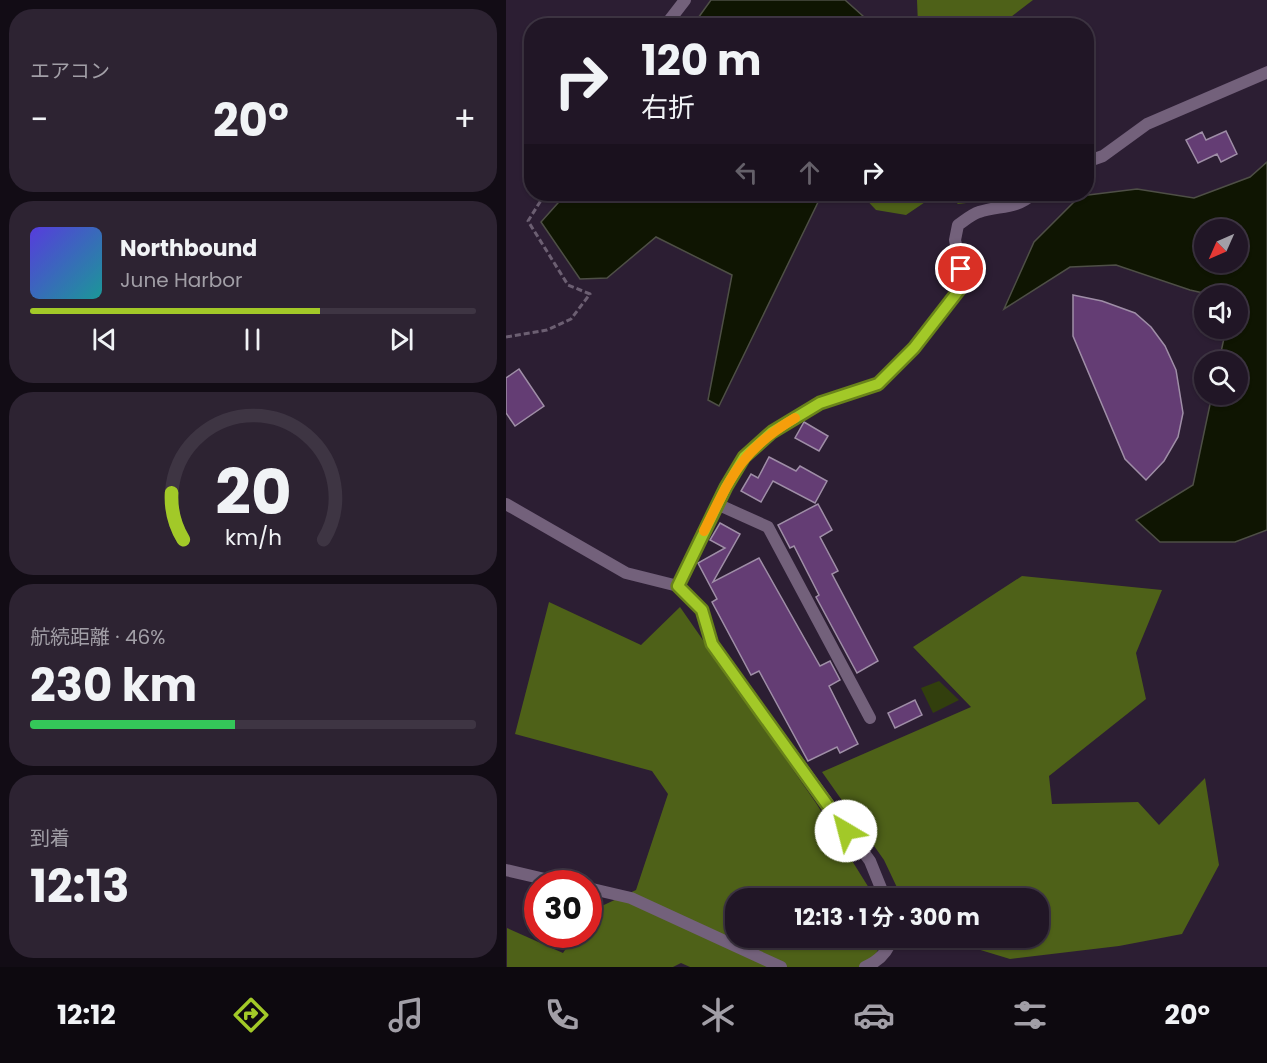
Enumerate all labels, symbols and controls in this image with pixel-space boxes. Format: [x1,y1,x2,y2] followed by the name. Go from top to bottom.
[641,31,762,90] text: 120 m
[542,42,620,120] icon: right
[30,57,110,85] text: エアコン
[213,89,289,152] text: 20°
[641,89,695,126] text: 右折
[30,96,48,143] text: −
[453,96,476,143] text: +
[730,156,763,189] icon: left
[793,156,826,189] icon: ahead
[856,156,889,189] icon: right
[1194,219,1248,273] north arrow
[1194,219,1248,405] map controls
[120,233,257,264] text: Northbound
[935,243,986,294] pin
[944,252,977,285] icon: arrive
[120,266,243,294] text: June Harbor
[1194,285,1248,339] button: sound
[88,323,121,356] icon: previous
[236,323,269,356] icon: pause
[385,323,418,356] icon: next
[1194,351,1248,405] button: search
[215,449,291,537] text: 20
[224,523,282,554] text: km/h
[30,623,165,651] text: 航続距離 · 46%
[30,654,197,717] text: 230 km
[814,799,878,863] position arrow
[30,824,70,852] text: 到着
[30,855,130,918] text: 12:13
[524,870,602,948] speed limit sign: 30
[794,902,980,933] text: 12:13 · 1 分 · 300 m
[230,994,272,1036] icon: directions
[385,994,427,1036] icon: music
[541,994,583,1036] icon: phone
[697,994,739,1036] icon: climate
[853,994,895,1036] icon: car
[1009,994,1051,1036] icon: filters
[57,996,116,1033] text: 12:12
[1165,996,1210,1033] text: 20°

